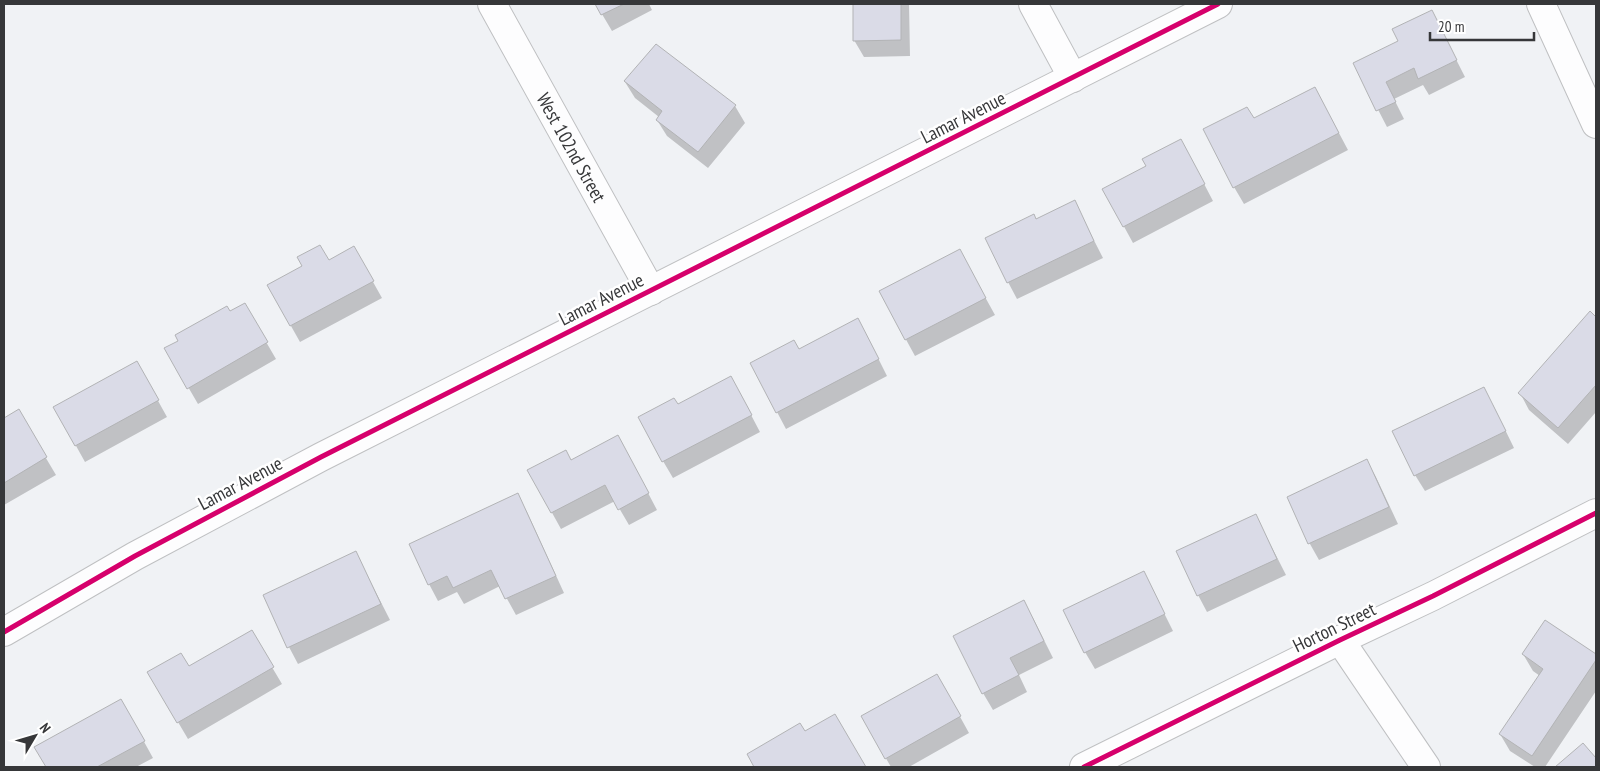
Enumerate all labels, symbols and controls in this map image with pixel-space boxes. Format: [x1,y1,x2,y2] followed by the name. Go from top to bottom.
[1430,10,1534,42] scale bar
[1438,17,1464,36] text: 20 m
[917,85,1010,149] street label: Lamar Avenue
[532,89,612,207] street label: West 102nd Street
[555,267,648,331] street label: Lamar Avenue
[194,451,286,515] street label: Lamar Avenue
[1289,596,1380,657] street label: Horton Street
[10,711,60,761] north arrow
[36,719,55,737] text: N

